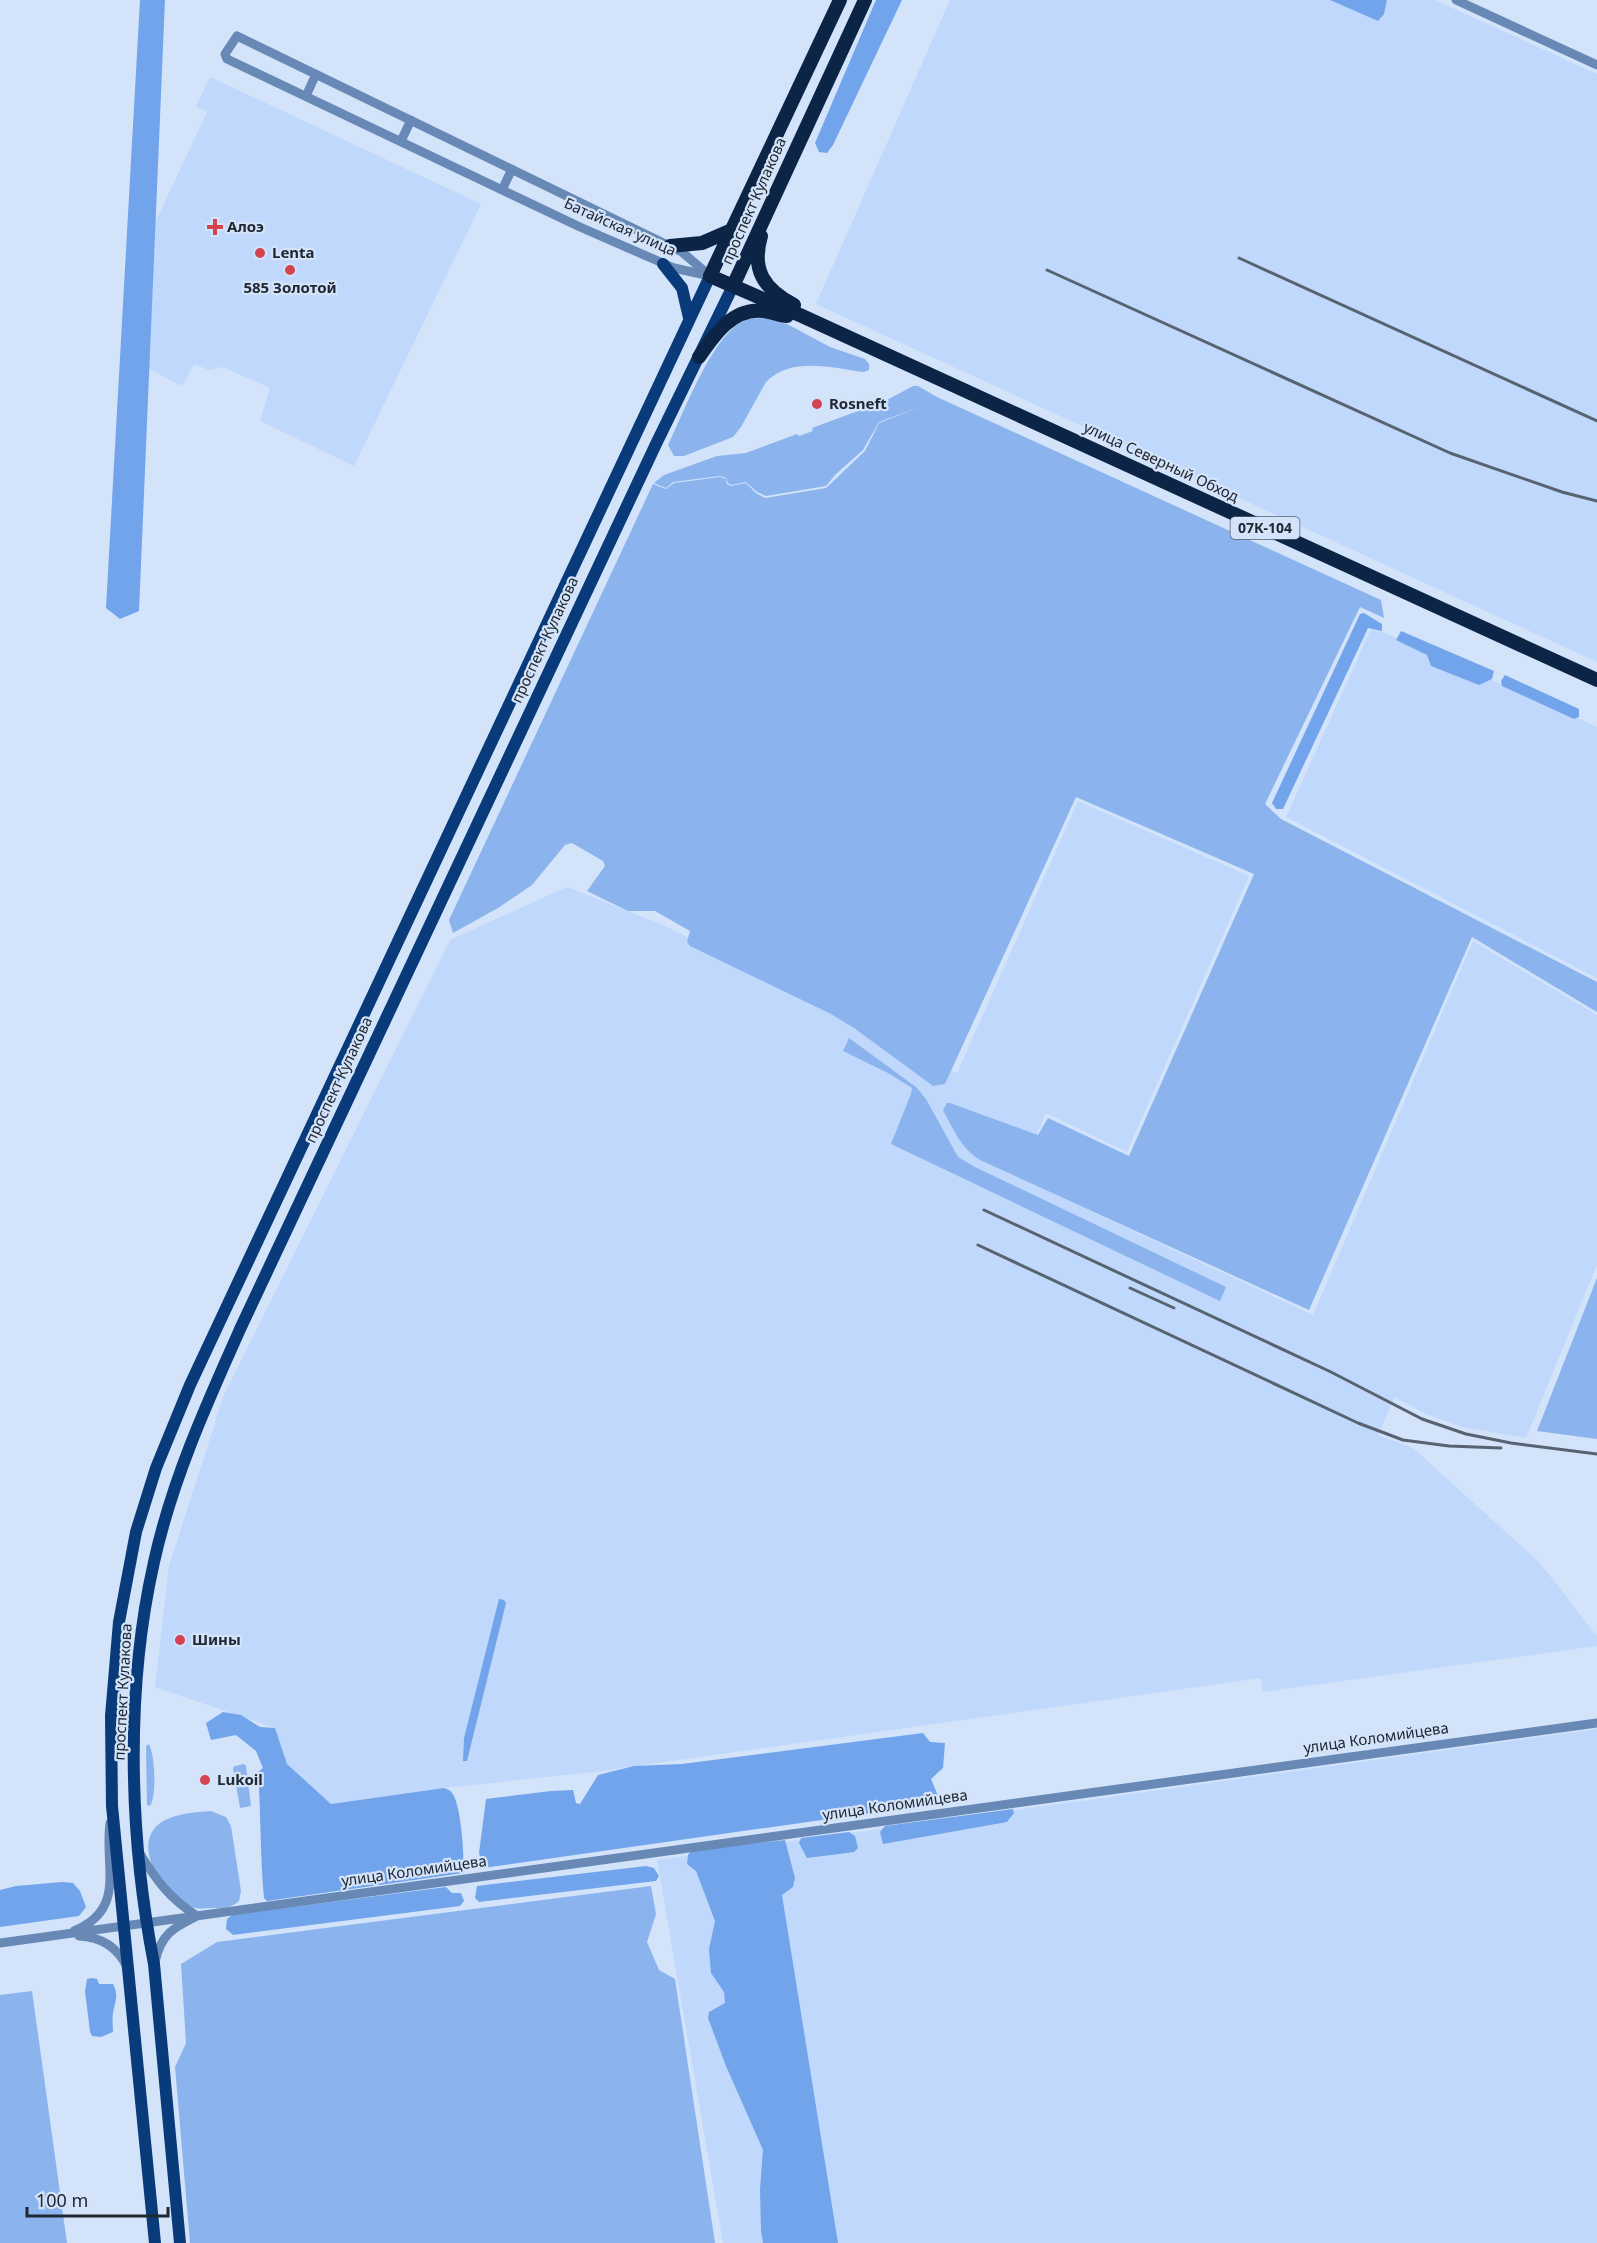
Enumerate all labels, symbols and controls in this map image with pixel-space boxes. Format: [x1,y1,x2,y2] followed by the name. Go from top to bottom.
[716,134,790,267] street label: проспект Кулакова
[561,192,680,260] street label: Батайская улица
[227,216,264,236] place label: Алоэ
[208,220,222,234] marker: Алоэ
[272,242,315,262] place label: Lenta
[253,246,267,260] marker: Lenta
[283,263,297,277] marker: 585 Золотой
[243,277,337,297] place label: 585 Золотой
[829,393,887,413] place label: Rosneft
[810,397,824,411] marker: Rosneft
[1081,416,1242,506] street label: улица Северный Обход
[1230,517,1300,539] road number: 07К-104
[506,573,582,706] street label: проспект Кулакова
[300,1013,376,1146] street label: проспект Кулакова
[108,1623,136,1761] street label: проспект Кулакова
[192,1629,241,1649] place label: Шины
[173,1633,187,1647] marker: Шины
[1302,1717,1450,1757] street label: улица Коломийцева
[217,1769,263,1789] place label: Lukoil
[198,1773,212,1787] marker: Lukoil
[821,1784,969,1824] street label: улица Коломийцева
[340,1850,488,1890] street label: улица Коломийцева
[27,2180,168,2218] scale bar
[36,2188,88,2212] text: 100 m

